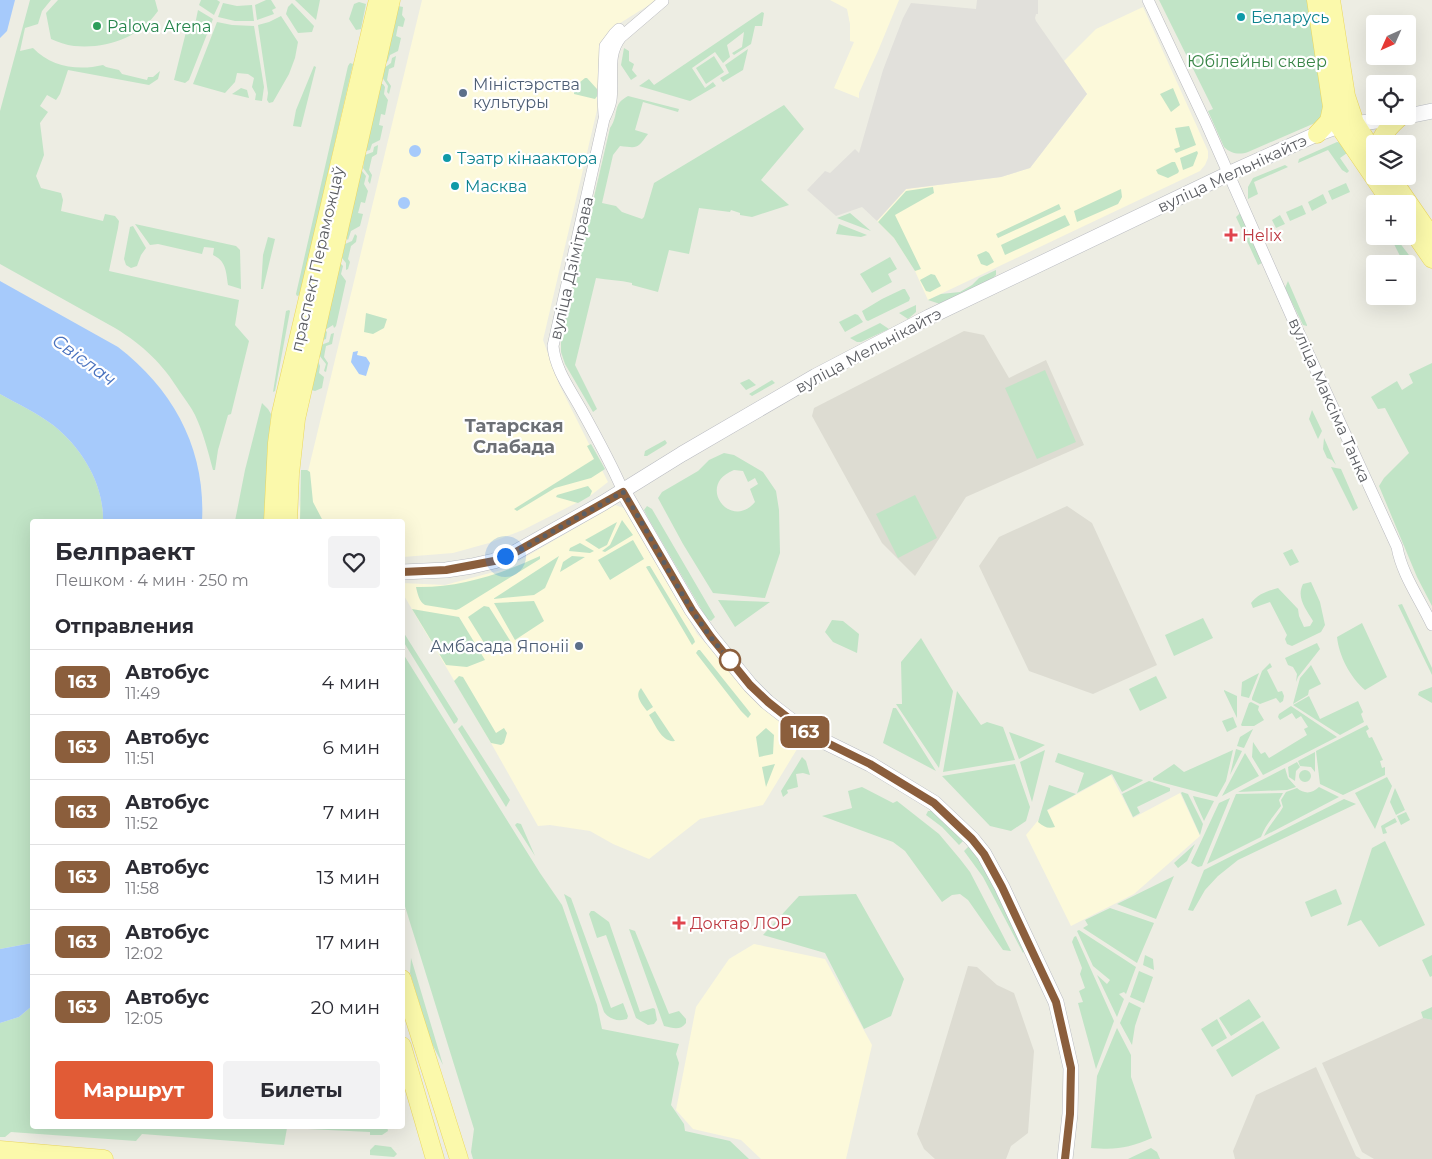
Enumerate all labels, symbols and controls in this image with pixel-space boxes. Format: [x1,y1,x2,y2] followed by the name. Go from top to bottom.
[1251,8,1329,27] place label: Беларусь
[1235,11,1247,23] marker: Беларусь
[1366,15,1416,65] north arrow
[1366,15,1416,305] map controls
[107,17,211,36] place label: Palova Arena
[91,20,103,32] marker: Palova Arena
[1187,52,1327,71] park label: Юбілейны сквер
[473,75,580,112] place label: Міністэрства культуры
[1366,75,1416,125] button: locate
[457,87,469,99] marker: Міністэрства культуры
[1154,130,1310,216] street label: вуліца Мельнікайтэ
[1366,135,1416,185] button: layers
[457,149,597,168] place label: Тэатр кінаактора
[441,152,453,164] marker: Тэатр кінаактора
[287,164,348,354] street label: праспект Пераможцаў
[465,177,527,196] place label: Масква
[449,180,461,192] marker: Масква
[546,194,597,342] street label: вуліца Дзімітрава
[1366,195,1416,245] button: +
[1242,226,1282,245] place label: Helix
[1224,228,1238,242] marker: Helix
[1366,255,1416,305] button: −
[792,304,945,397] street label: вуліца Мельнікайтэ
[1285,315,1374,485] street label: вуліца Максіма Танка
[48,329,120,391] water label: Свіслач
[464,415,564,458] district label: Татарская Слабада
[328,536,380,588] button: heart
[55,537,195,566] text: Белпраект
[493,544,518,569] your location
[55,571,249,590] text: Пешком · 4 мин · 250 m
[55,615,194,638] text: Отправления
[430,637,569,656] place label: Амбасада Японіі
[573,640,585,652] marker: Амбасада Японіі
[719,649,741,671] unlabelled marker
[125,661,209,684] text: Автобус
[68,671,97,693] text: 163
[322,671,380,694] text: 4 мин
[125,684,160,703] text: 11:49
[776,716,834,748] line badge: 163
[790,721,820,743] text: 163
[125,726,209,749] text: Автобус
[68,736,97,758] text: 163
[323,736,380,759] text: 6 мин
[125,749,155,768] text: 11:51
[125,791,209,814] text: Автобус
[68,801,97,823] text: 163
[323,801,380,824] text: 7 мин
[125,814,158,833] text: 11:52
[125,856,209,879] text: Автобус
[68,866,97,888] text: 163
[317,866,380,889] text: 13 мин
[125,879,159,898] text: 11:58
[690,914,791,933] place label: Доктар ЛОР
[672,916,686,930] marker: Доктар ЛОР
[125,921,209,944] text: Автобус
[68,931,97,953] text: 163
[316,931,380,954] text: 17 мин
[125,944,163,963] text: 12:02
[125,986,209,1009] text: Автобус
[68,996,97,1018] text: 163
[311,996,380,1019] text: 20 мин
[125,1009,163,1028] text: 12:05
[55,1061,213,1119] button: Маршрут
[223,1061,380,1119] button: Билеты

